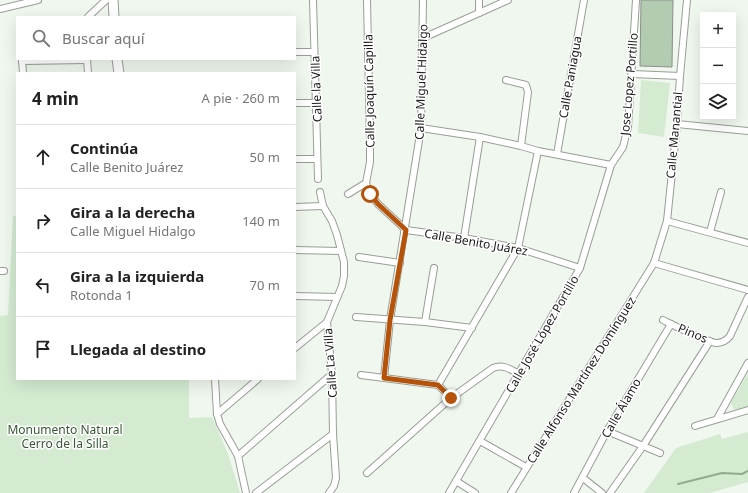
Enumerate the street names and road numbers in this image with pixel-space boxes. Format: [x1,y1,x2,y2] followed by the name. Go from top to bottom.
[410,24,432,140] street label: Calle Miguel Hidalgo
[616,32,642,137] street label: Jose Lopez Portillo
[360,34,378,148] street label: Calle Joaquín Capilla
[554,35,586,119] street label: Calle Paniagua
[306,55,326,123] street label: Calle la Villa
[662,91,686,179] street label: Calle Manantial
[423,225,529,260] street label: Calle Benito Juárez
[501,272,583,396] street label: Calle José López Portillo
[522,293,640,467] street label: Calle Alfonso Martínez Domínguez
[676,319,711,347] street label: Pinos
[319,328,341,398] street label: Calle La Villa
[597,375,645,441] street label: Calle Álamo

